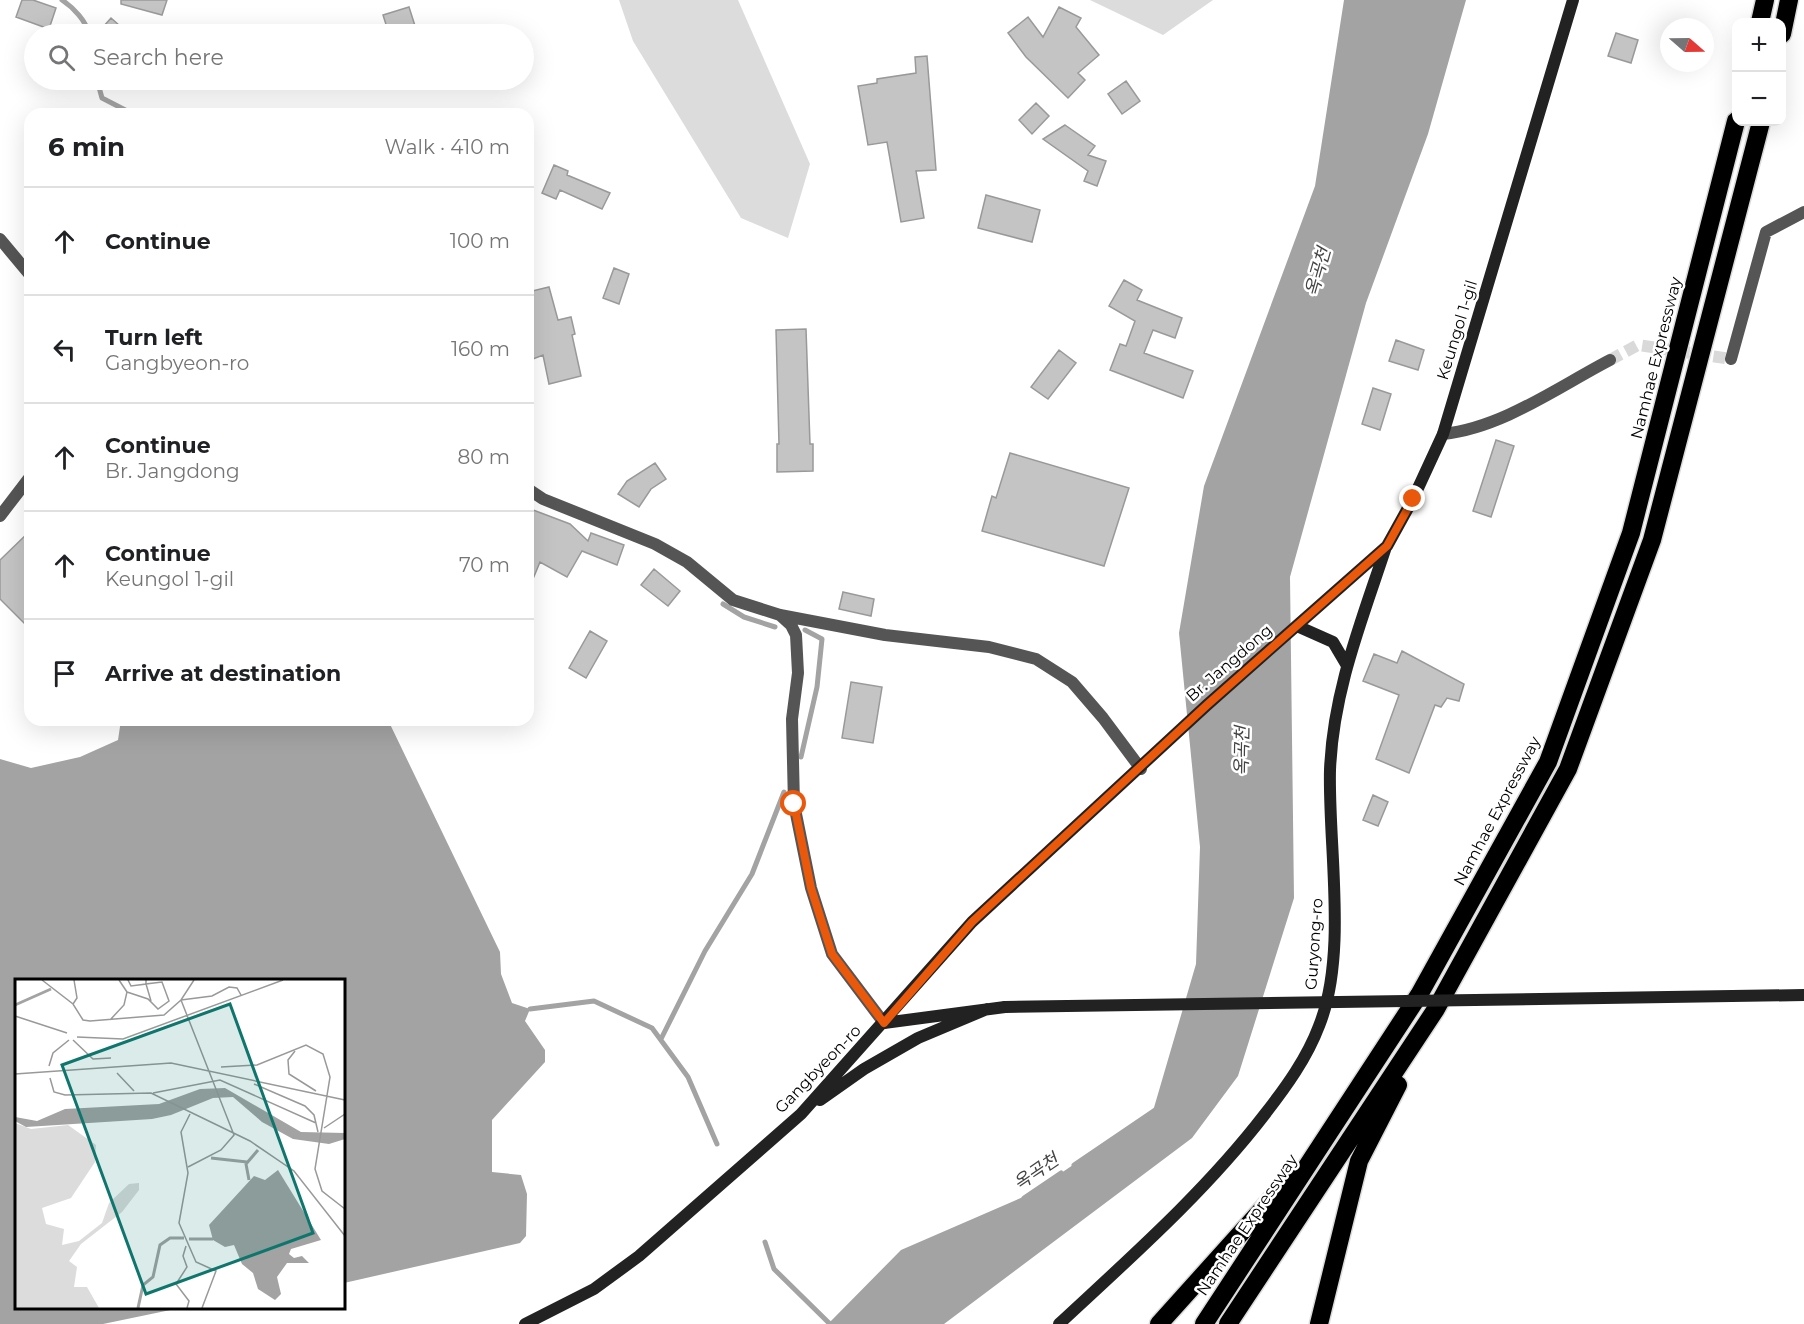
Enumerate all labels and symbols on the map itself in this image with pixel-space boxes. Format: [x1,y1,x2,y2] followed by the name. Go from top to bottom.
[1660,18,1714,72] north arrow
[1301,243,1336,299] water label: 옥곡천
[1627,275,1685,441] street label: Namhae Expressway
[1433,278,1481,382] street label: Keungol 1-gil
[1399,485,1425,511] route end
[1182,620,1276,706] street label: Br. Jangdong
[1231,724,1253,776] water label: 옥곡천
[1450,733,1545,889] street label: Namhae Expressway
[780,790,806,816] route start
[1301,897,1327,991] street label: Guryong-ro
[15,979,345,1309] inset map
[771,1021,865,1117] street label: Gangbyeon-ro
[1009,1148,1065,1195] water label: 옥곡천
[1193,1150,1302,1299] street label: Namhae Expressway

